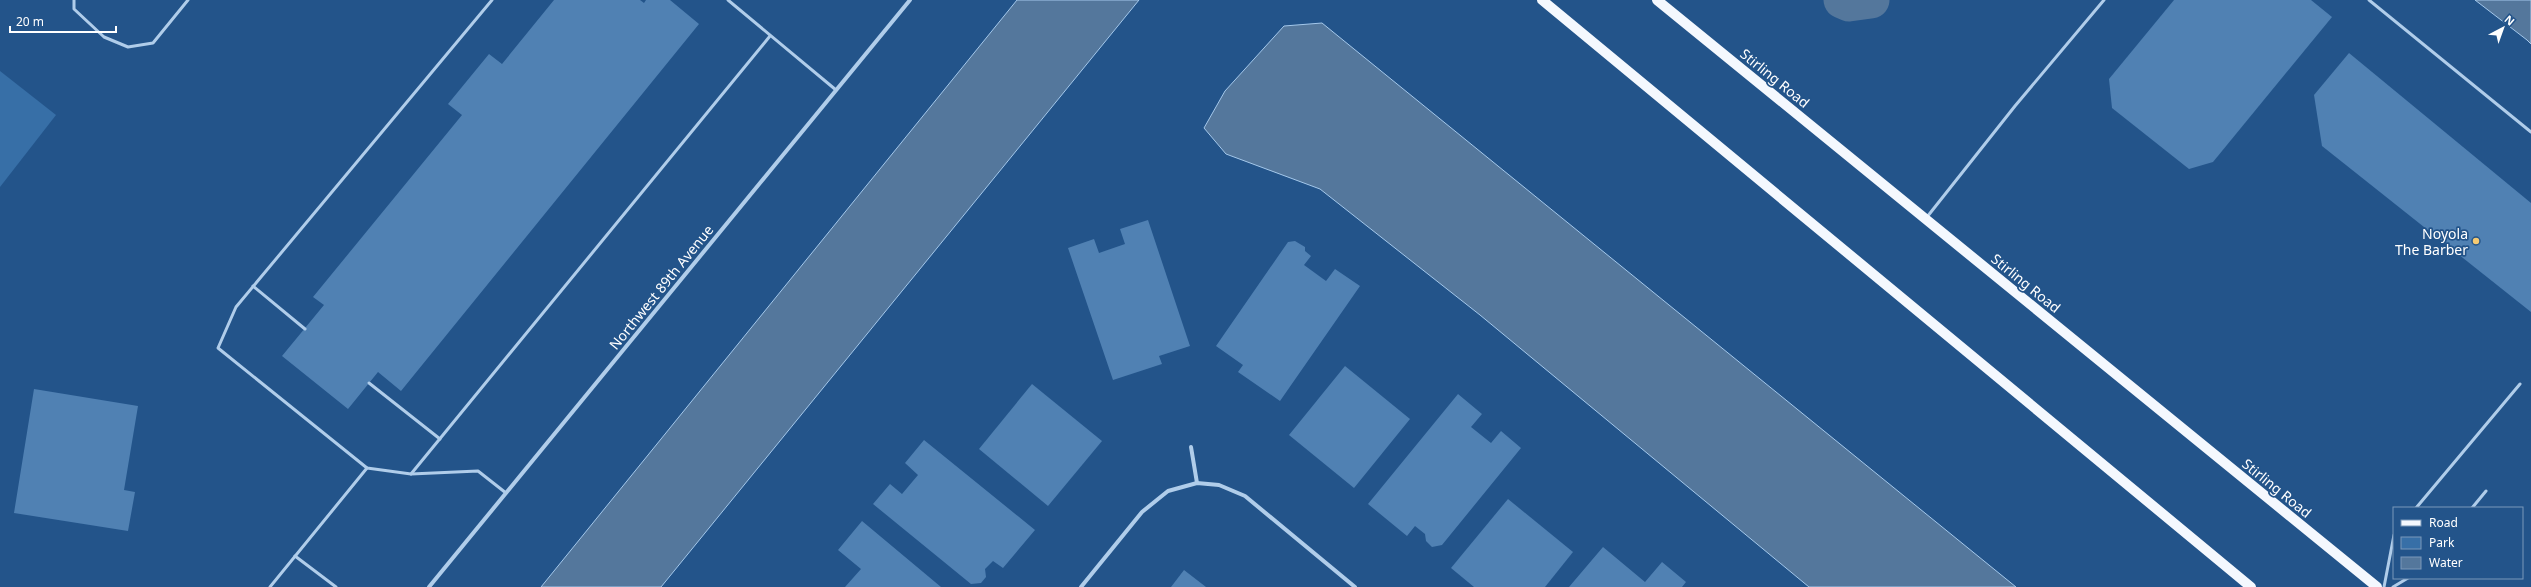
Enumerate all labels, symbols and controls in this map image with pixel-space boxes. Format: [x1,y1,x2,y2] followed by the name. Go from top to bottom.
[10,8,116,34] scale bar
[2483,8,2523,48] north arrow
[2502,11,2518,29] text: N
[16,13,44,30] text: 20 m
[1736,44,1814,112] street label: Stirling Road
[605,221,717,353] street label: Northwest 89th Avenue
[2395,224,2468,259] place label: Noyola The Barber
[2471,236,2481,246] marker: Noyola The Barber
[1987,249,2065,317] street label: Stirling Road
[2238,454,2316,522] street label: Stirling Road
[2393,507,2523,579] legend
[2429,514,2458,531] text: Road
[2429,534,2455,551] text: Park
[2429,554,2463,571] text: Water

